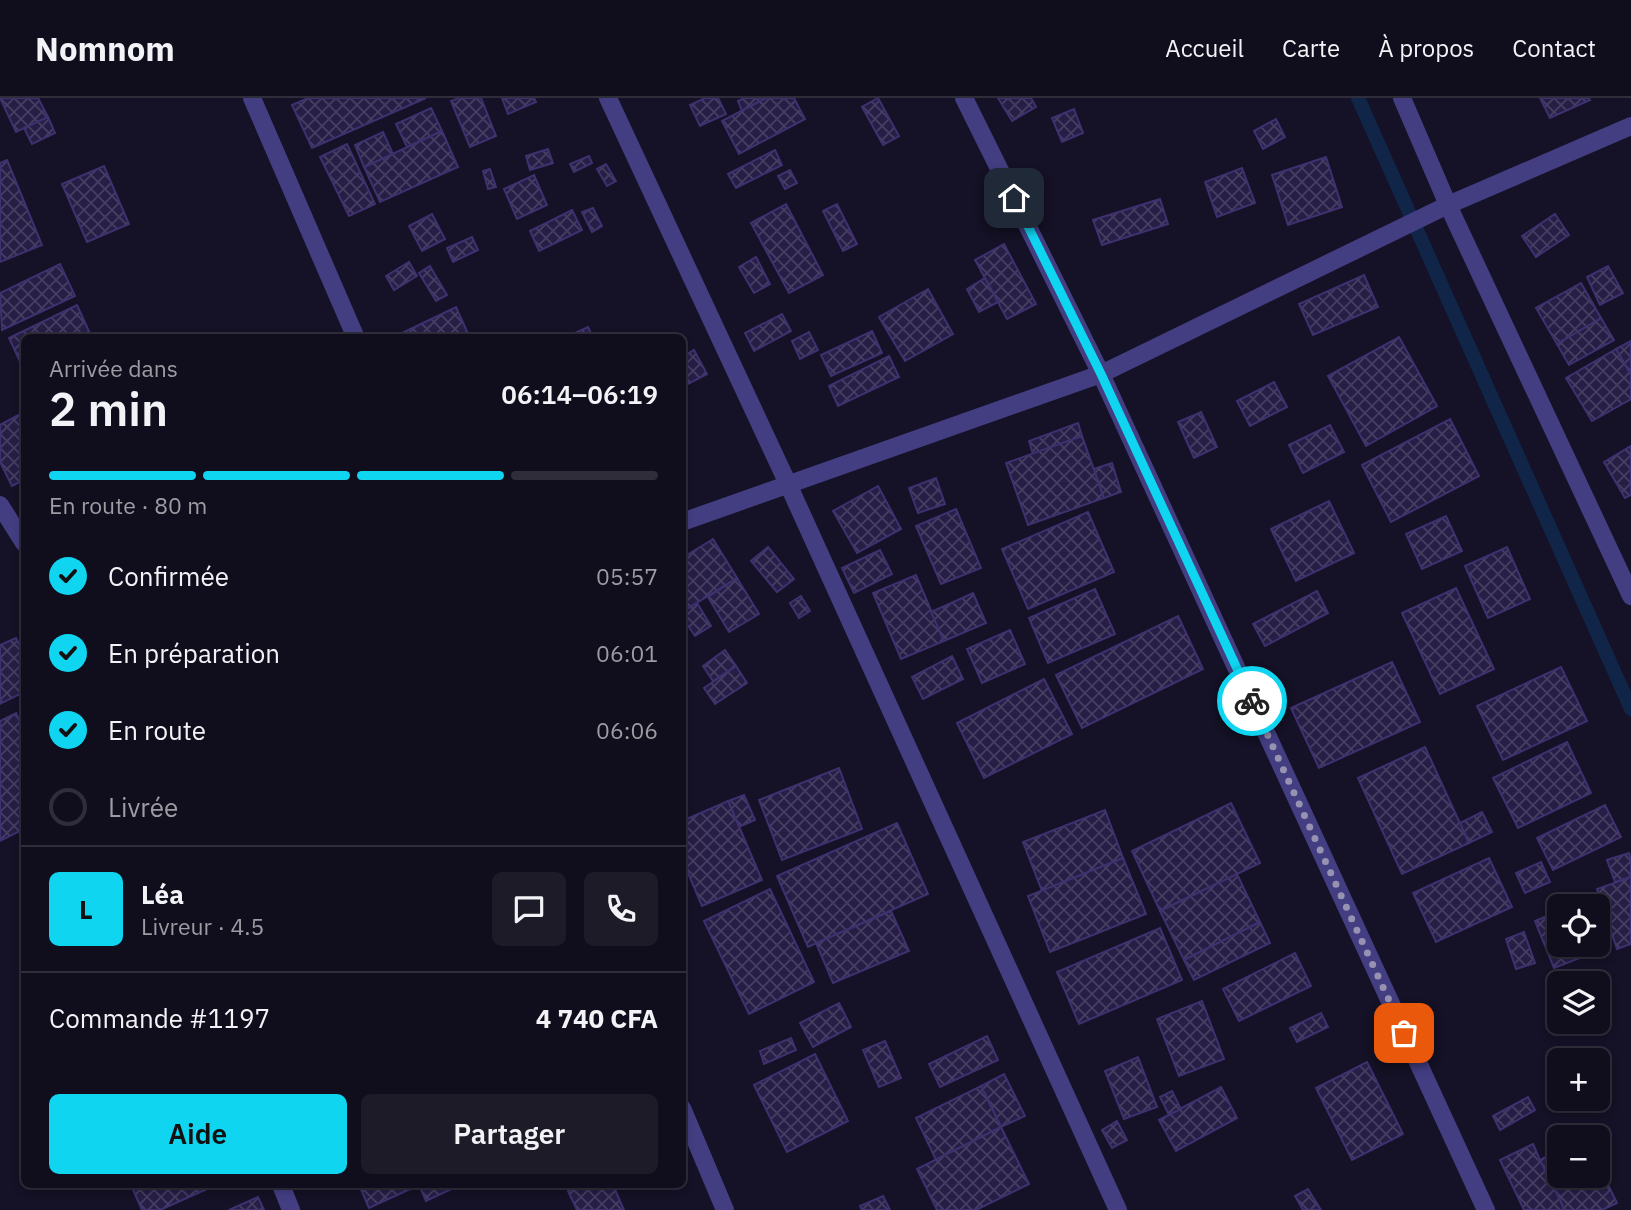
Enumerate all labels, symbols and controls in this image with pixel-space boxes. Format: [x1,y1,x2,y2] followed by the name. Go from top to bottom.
[35,27,175,70] text: Nomnom
[1165,32,1244,64] text: Accueil
[1282,32,1340,64] text: Carte
[1378,32,1474,64] text: À propos
[1512,32,1596,64] text: Contact
[984,168,1044,228] pin
[995,179,1033,217] icon: home
[49,353,178,383] text: Arrivée dans
[501,377,658,411] text: 06:14–06:19
[49,379,168,439] text: 2 min
[49,490,207,520] text: En route · 80 m
[49,557,87,595] icon: check
[108,559,229,593] text: Confirmée
[596,561,658,591] text: 05:57
[49,634,87,672] icon: check
[108,636,280,670] text: En préparation
[596,638,658,668] text: 06:01
[1217,666,1287,736] courier
[1233,682,1271,720] icon: bike
[49,711,87,749] icon: check
[108,713,206,747] text: En route
[596,715,658,745] text: 06:06
[108,790,178,824] text: Livrée
[492,872,566,946] button: chat
[584,872,658,946] button: phone
[141,877,184,911] text: Léa
[79,892,93,926] text: L
[1547,894,1610,1188] map controls
[1547,894,1610,957] button: locate
[141,911,264,941] text: Livreur · 4.5
[1547,971,1610,1034] button: layers
[49,1001,270,1035] text: Commande #1197
[536,1001,658,1035] text: 4 740 CFA
[1374,1003,1434,1063] pin
[1385,1014,1423,1052] icon: bag
[1547,1048,1610,1111] button: +
[49,1094,347,1174] button: Aide
[361,1094,658,1174] button: Partager
[1547,1125,1610,1188] button: −

